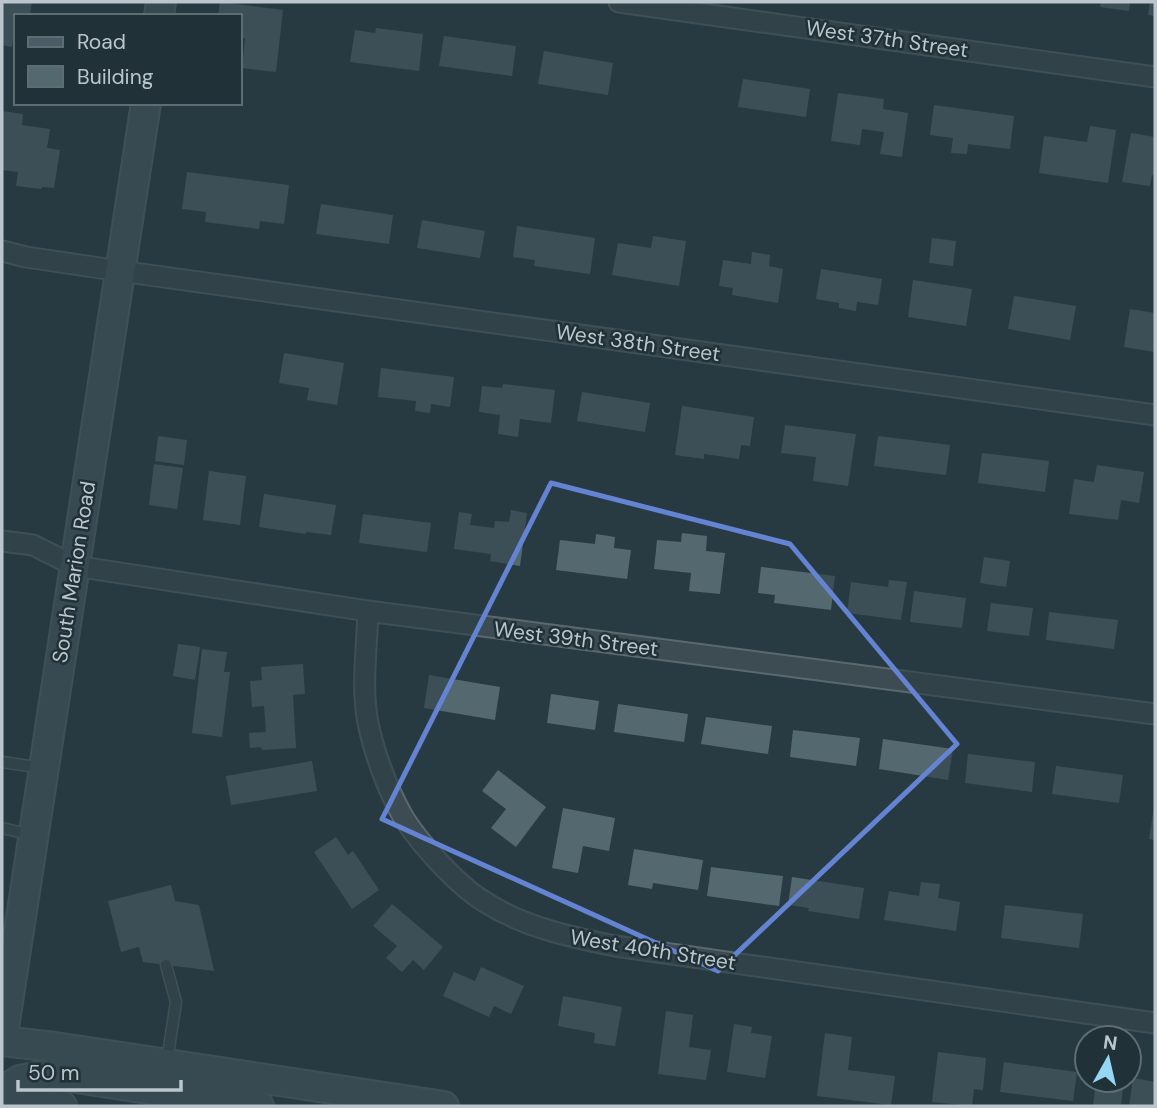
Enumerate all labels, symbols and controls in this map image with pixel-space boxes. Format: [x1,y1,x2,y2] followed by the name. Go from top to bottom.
[14,14,242,105] legend
[804,14,970,64] street label: West 37th Street
[77,28,126,56] text: Road
[77,63,154,91] text: Building
[554,318,722,368] street label: West 38th Street
[46,479,102,665] street label: South Marion Road
[492,615,660,663] street label: West 39th Street
[568,923,738,977] street label: West 40th Street
[1073,1024,1143,1094] north arrow
[1102,1029,1119,1056] text: N
[18,1048,180,1092] scale bar
[28,1059,79,1087] text: 50 m

